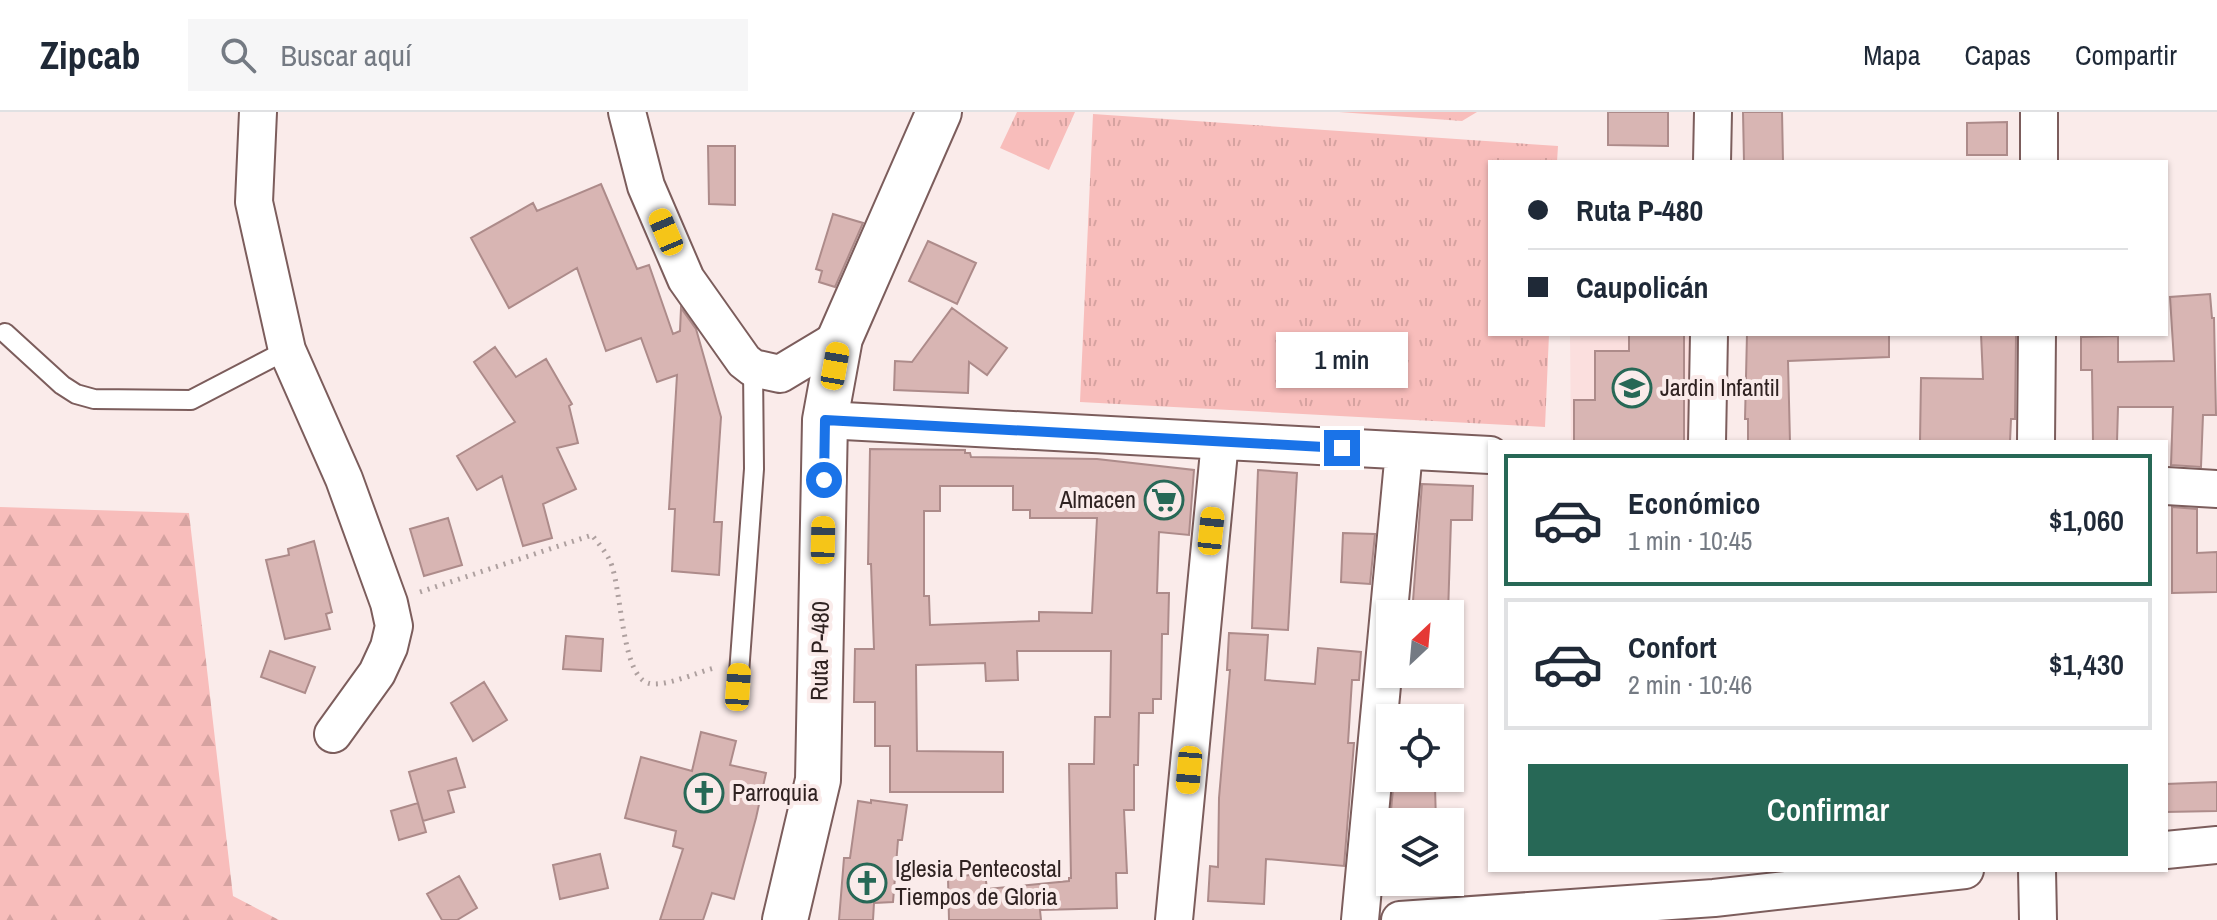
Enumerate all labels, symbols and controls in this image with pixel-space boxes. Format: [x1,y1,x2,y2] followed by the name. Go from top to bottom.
[188,19,748,91] search box
[40,30,140,81] text: Zipcab
[216,33,260,77] icon: search
[280,35,412,75] text: Buscar aquí
[1863,36,1921,74] text: Mapa
[1965,36,2031,74] text: Capas
[2075,36,2177,74] text: Compartir
[1576,190,1703,230] text: Ruta P-480
[646,205,686,259] car
[1576,267,1709,307] text: Caupolicán
[1276,332,1408,388] callout: 1 min
[819,340,851,392] car
[1315,342,1369,377] text: 1 min
[1611,367,1653,409] school or university icon: Jardin Infantil
[1660,371,1779,403] place label: Jardin Infantil
[1324,430,1360,466] route end
[806,462,842,498] route start
[1143,479,1185,521] supermarket icon: Almacen
[1058,483,1136,515] place label: Almacen
[1628,483,1761,523] text: Económico
[1532,484,1604,556] icon: car
[2049,500,2124,540] text: $1,060
[1197,506,1225,556] car
[811,516,835,564] car
[1628,523,1752,558] text: 1 min · 10:45
[1376,600,1464,688] north arrow
[1376,600,1464,896] map controls
[802,601,836,701] street label: Ruta P-480
[1628,627,1717,667] text: Confort
[1532,628,1604,700] icon: car
[2049,644,2124,684] text: $1,430
[724,662,752,712] car
[1628,667,1752,702] text: 2 min · 10:46
[1376,704,1464,792] button: locate
[1175,745,1203,795] car
[1528,764,2128,856] button: Confirmar
[683,772,725,814] church icon: Parroquia
[732,776,818,808] place label: Parroquia
[1376,808,1464,896] button: layers
[895,852,1061,912] place label: Iglesia Pentecostal Tiempos de Gloria
[846,862,888,904] church icon: Iglesia Pentecostal Tiempos de Gloria

